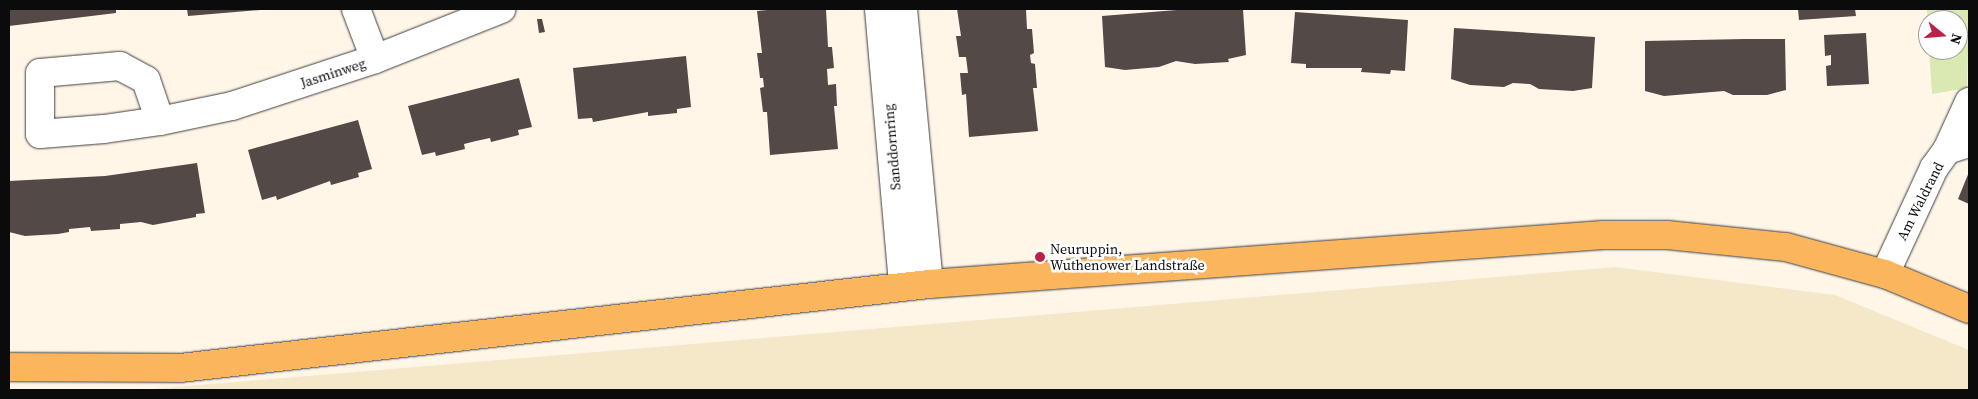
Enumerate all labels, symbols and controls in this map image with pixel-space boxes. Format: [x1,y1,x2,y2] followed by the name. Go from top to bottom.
[1918,10,1968,60] north arrow
[1945,31,1967,47] text: N
[298,55,368,91] street label: Jasminweg
[880,103,904,191] street label: Sanddornring
[1893,159,1947,243] street label: Am Waldrand
[1050,241,1205,274] place label: Neuruppin, Wuthenower Landstraße
[1034,251,1046,263] marker: Neuruppin, Wuthenower Landstraße

